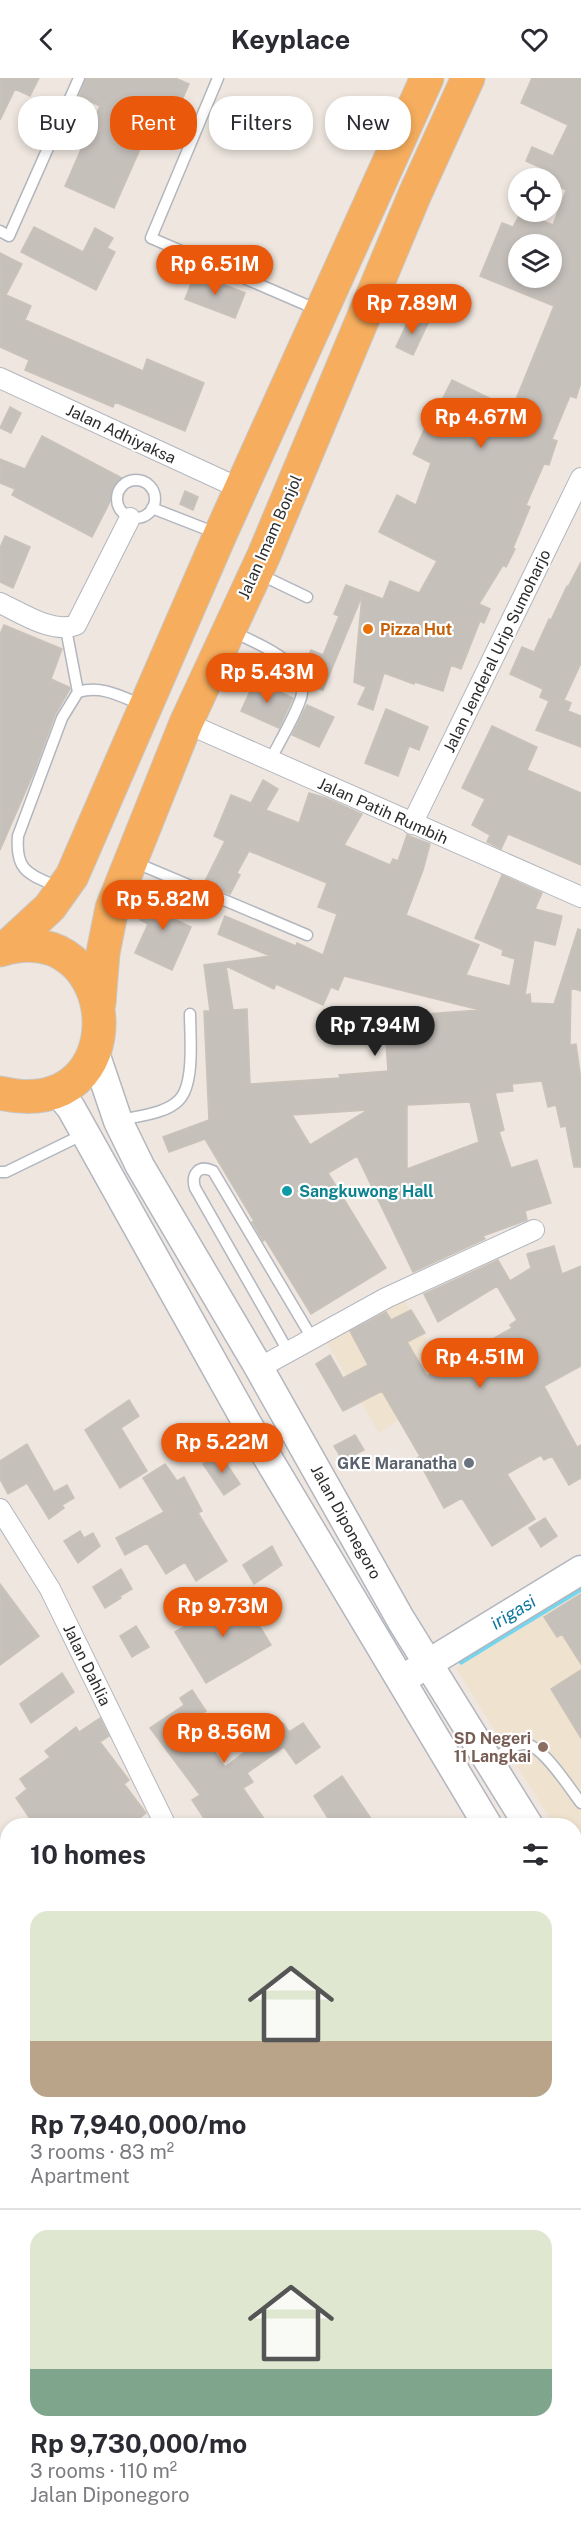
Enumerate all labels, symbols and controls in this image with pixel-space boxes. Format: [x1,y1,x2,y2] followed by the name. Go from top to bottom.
[30,23,63,56] icon: back
[231,23,350,55] text: Keyplace
[518,23,551,56] icon: heart
[18,96,98,150] chip: Buy
[110,96,197,150] chip: Rent
[209,96,313,150] chip: Filters
[325,96,411,150] chip: New
[508,168,562,288] map controls
[508,168,562,222] button: locate
[508,234,562,288] button: layers
[153,245,277,296] pin: Rp 6.51M
[170,252,260,276] text: Rp 6.51M
[350,284,474,335] pin: Rp 7.89M
[367,291,457,315] text: Rp 7.89M
[419,398,543,449] pin: Rp 4.67M
[63,400,179,468] street label: Jalan Adhiyaksa
[435,405,527,429] text: Rp 4.67M
[234,472,306,602] street label: Jalan Imam Bonjol
[439,546,555,756] street label: Jalan Jenderal Urip Sumoharjo
[380,620,453,639] place label: Pizza Hut
[361,622,375,636] marker: Pizza Hut
[205,653,329,704] pin: Rp 5.43M
[220,660,314,684] text: Rp 5.43M
[315,774,451,848] street label: Jalan Patih Rumbih
[101,880,225,931] pin: Rp 5.82M
[116,887,210,911] text: Rp 5.82M
[313,1006,437,1057] pin: Rp 7.94M
[330,1013,420,1037] text: Rp 7.94M
[299,1182,434,1201] place label: Sangkuwong Hall
[280,1184,294,1198] marker: Sangkuwong Hall
[418,1338,542,1389] pin: Rp 4.51M
[435,1345,525,1369] text: Rp 4.51M
[160,1423,284,1474] pin: Rp 5.22M
[175,1430,269,1454] text: Rp 5.22M
[337,1454,457,1473] place label: GKE Maranatha
[462,1456,476,1470] marker: GKE Maranatha
[307,1462,385,1582] street label: Jalan Diponegoro
[161,1587,285,1638] pin: Rp 9.73M
[487,1590,540,1634] water label: irigasi
[177,1594,269,1618] text: Rp 9.73M
[59,1621,115,1709] street label: Jalan Dahlia
[162,1713,286,1764] pin: Rp 8.56M
[177,1720,271,1744] text: Rp 8.56M
[453,1729,531,1766] place label: SD Negeri 11 Langkai
[536,1740,550,1754] marker: SD Negeri 11 Langkai
[519,1838,552,1871] icon: filters
[30,1839,146,1870] text: 10 homes
[237,1950,345,2058] icon: home
[30,2109,246,2140] text: Rp 7,940,000/mo
[30,2140,174,2164] text: 3 rooms · 83 m²
[30,2164,130,2188] text: Apartment
[237,2269,345,2377] icon: home
[30,2428,247,2459] text: Rp 9,730,000/mo
[30,2459,177,2483] text: 3 rooms · 110 m²
[30,2483,190,2507] text: Jalan Diponegoro

